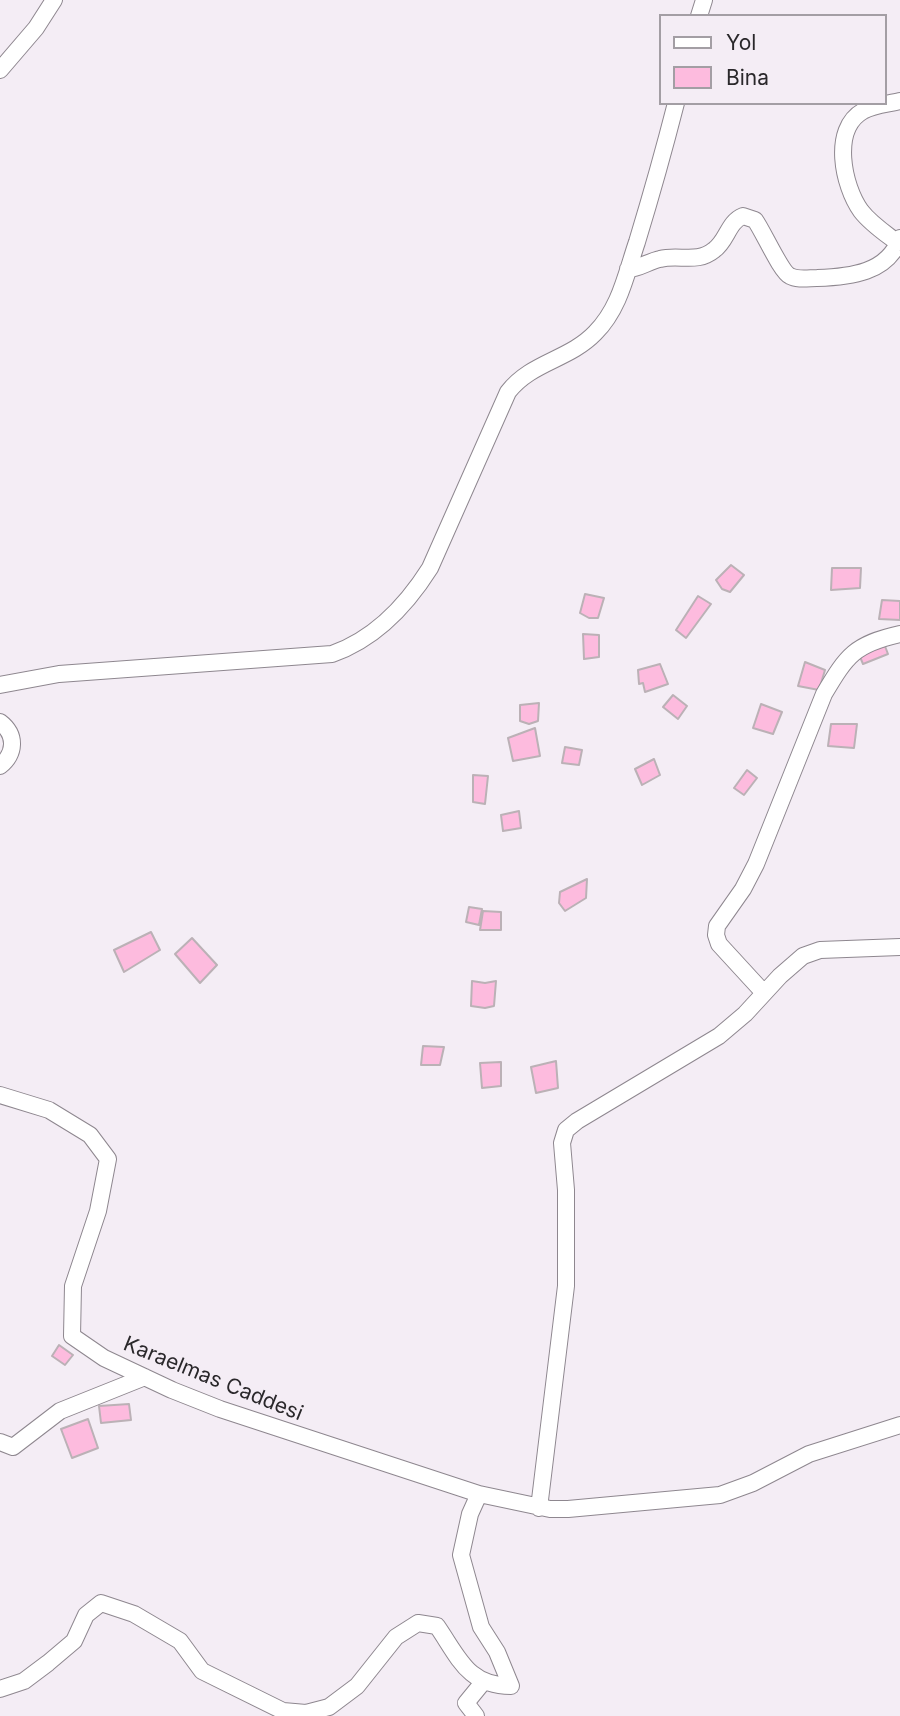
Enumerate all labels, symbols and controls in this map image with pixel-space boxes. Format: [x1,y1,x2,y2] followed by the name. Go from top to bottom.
[659,14,886,105] legend
[726,30,756,55] text: Yol
[726,65,769,90] text: Bina
[120,1331,306,1427] street label: Karaelmas Caddesi

